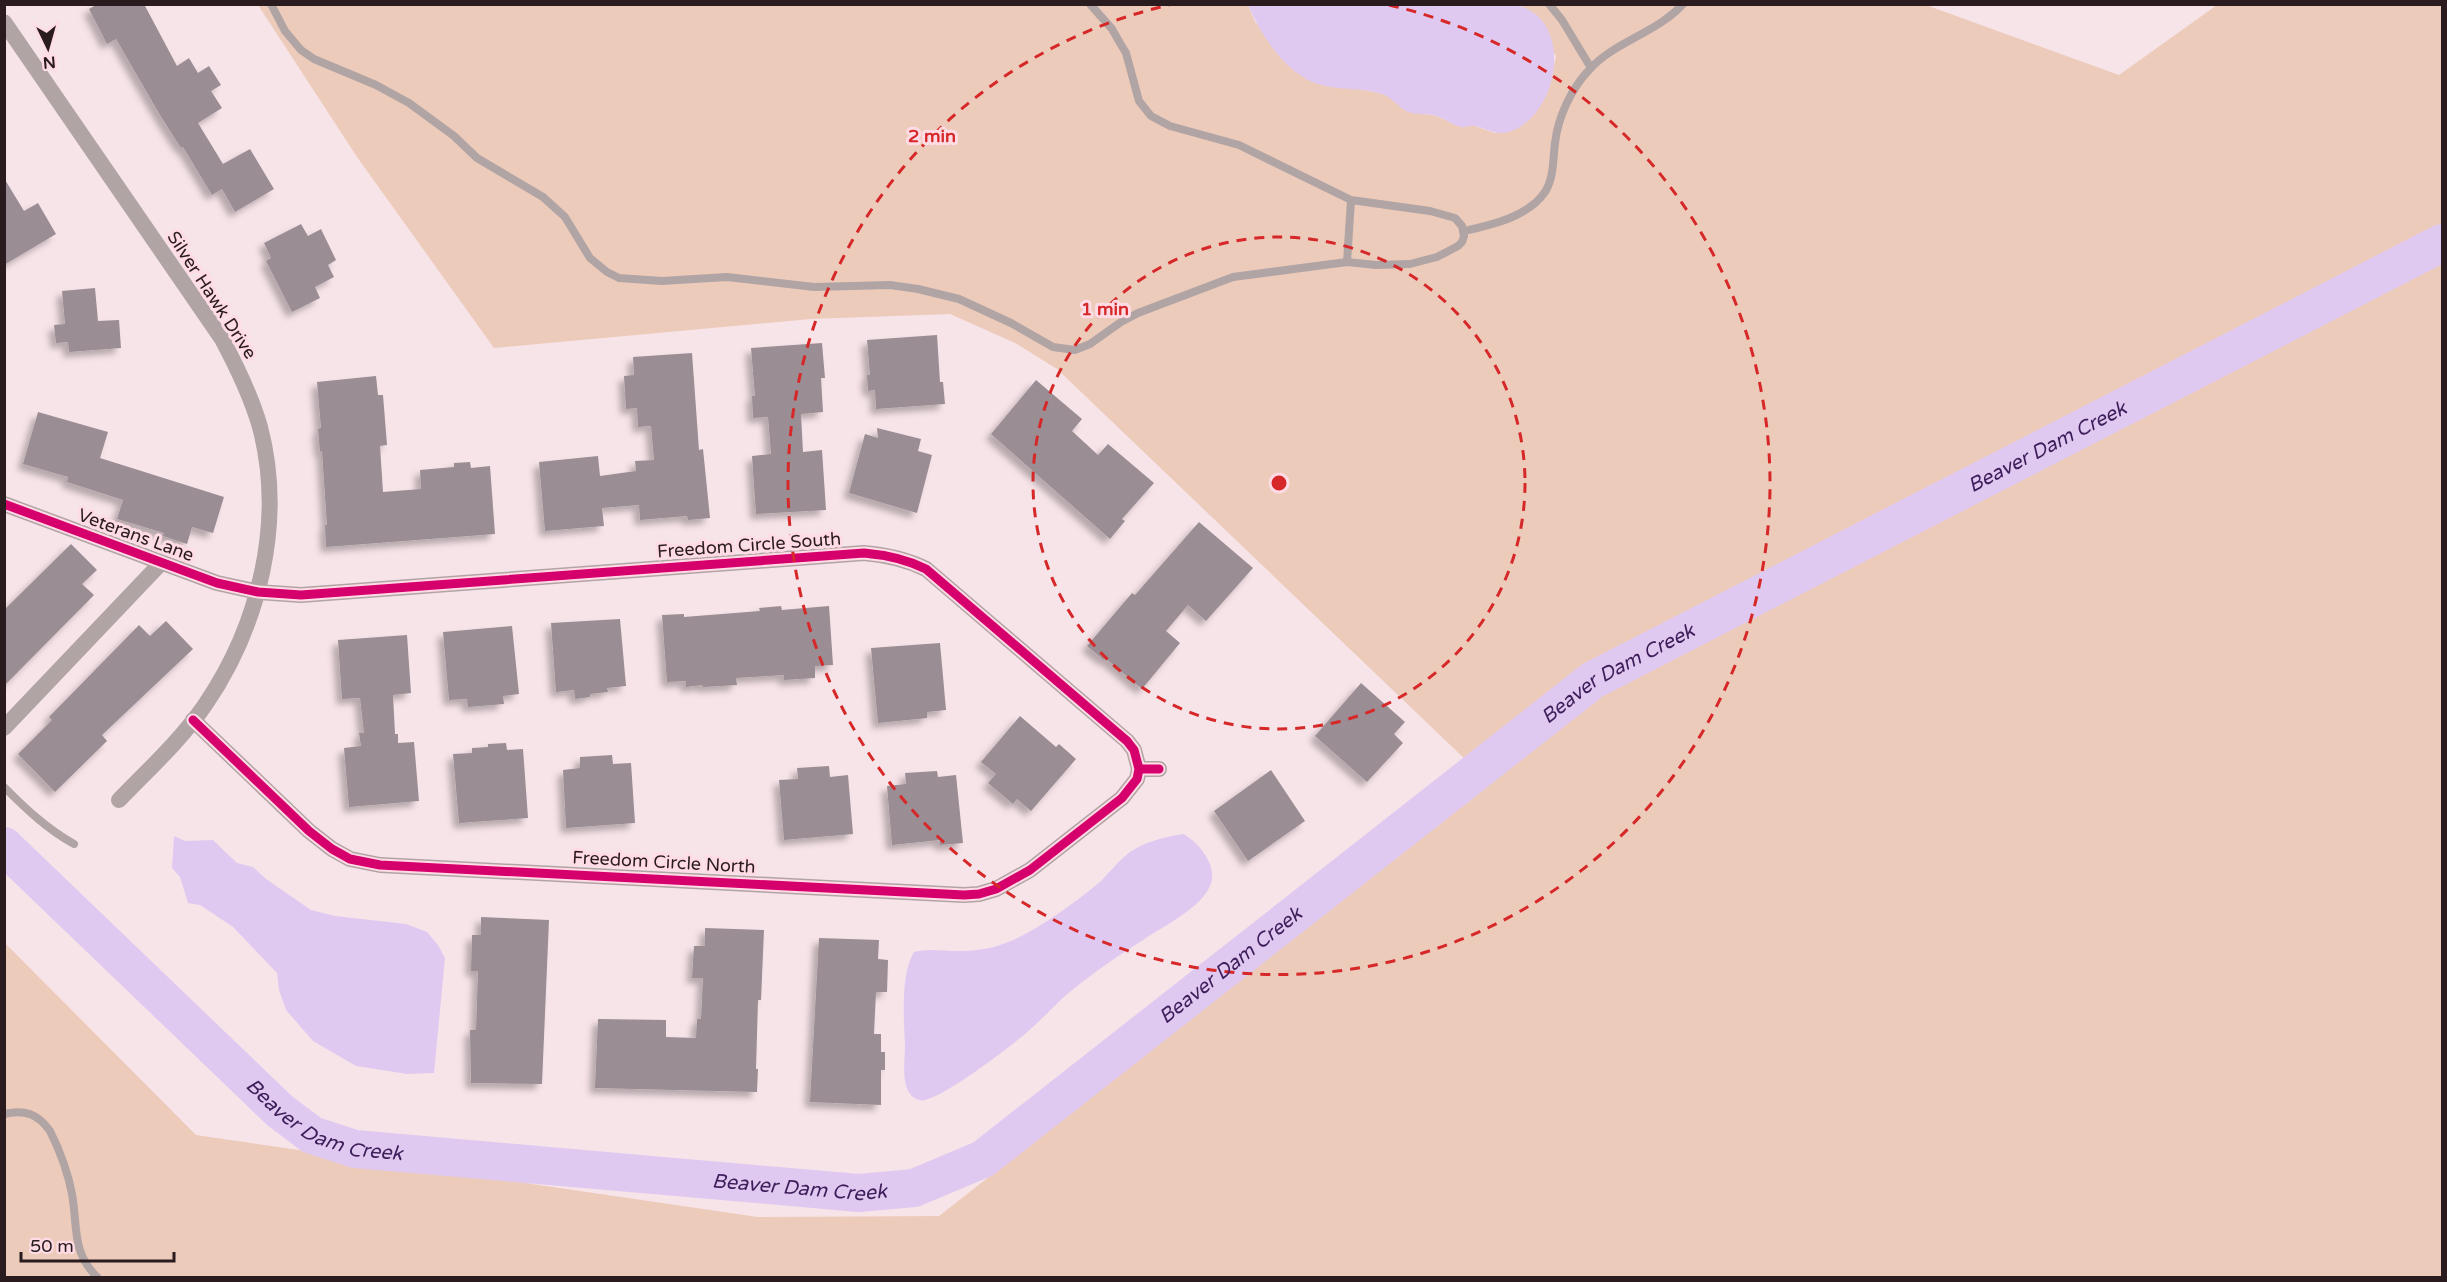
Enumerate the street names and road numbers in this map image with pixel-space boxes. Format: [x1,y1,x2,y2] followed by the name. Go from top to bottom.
[163,227,261,363] street label: Silver Hawk Drive
[75,504,197,566] street label: Veterans Lane
[656,528,842,562] street label: Freedom Circle South
[572,846,756,878] street label: Freedom Circle North

